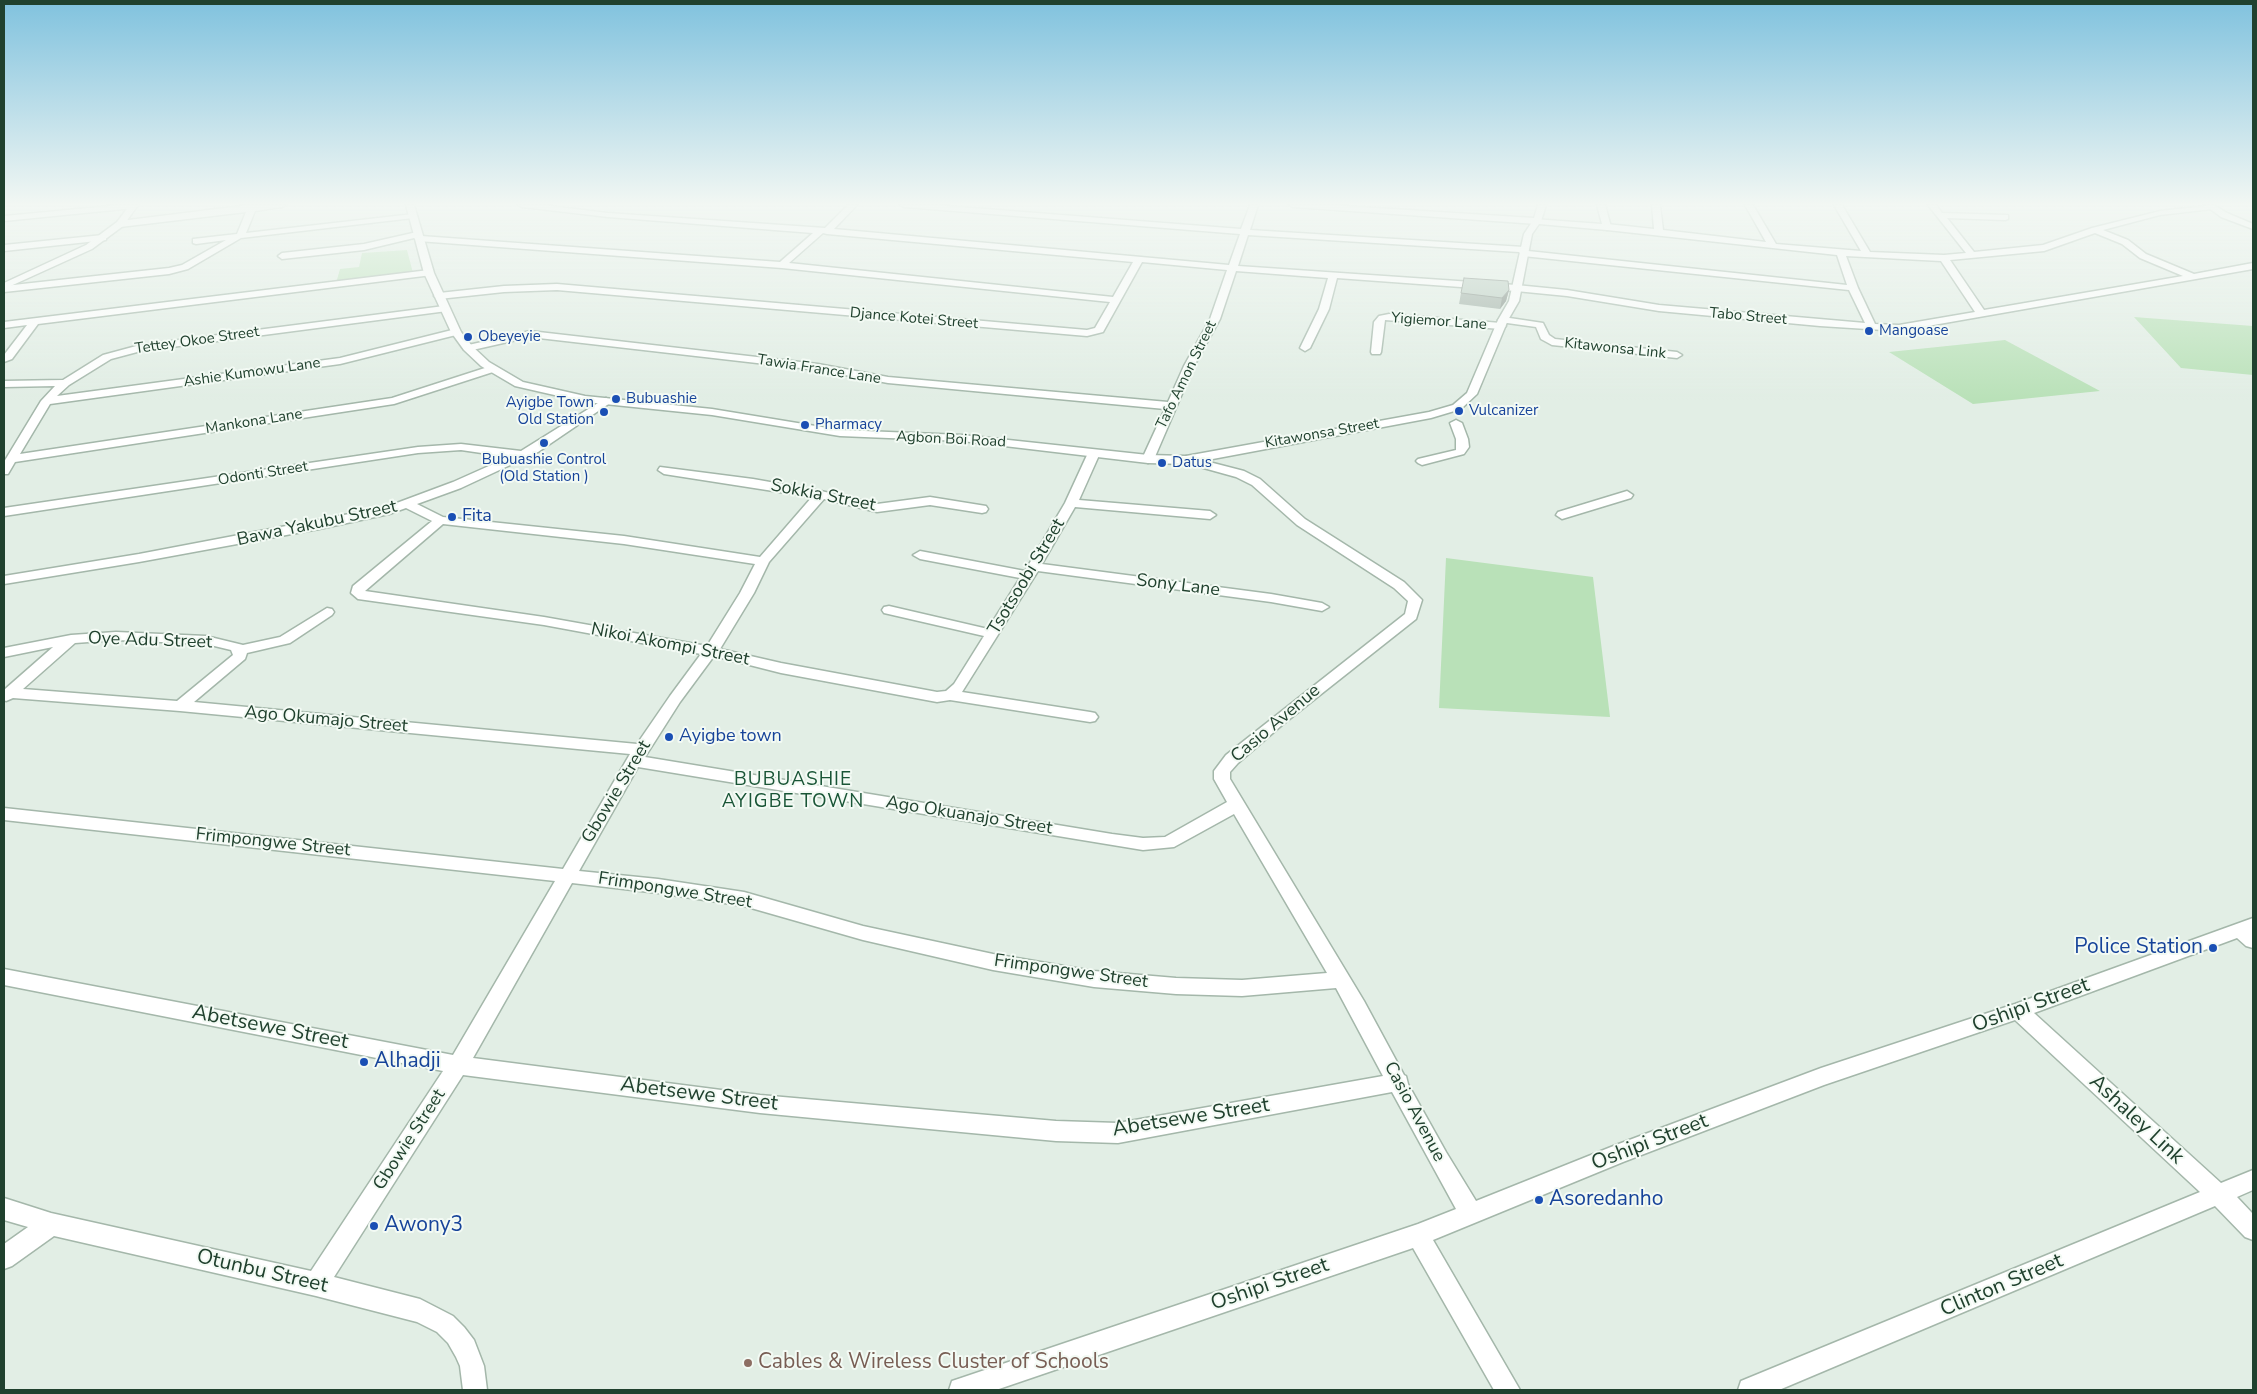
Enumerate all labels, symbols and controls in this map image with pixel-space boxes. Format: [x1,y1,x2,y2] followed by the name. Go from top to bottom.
[849,304,979,334] street label: Djance Kotei Street
[1709,305,1787,329] street label: Tabo Street
[1391,310,1487,334] street label: Yigiemor Lane
[1153,318,1221,432] street label: Tafo Amon Street
[1879,322,1949,340] place label: Mangoase
[134,323,260,359] street label: Tettey Okoe Street
[1863,325,1875,337] marker: Mangoase
[478,328,541,346] place label: Obeyeyie
[462,331,474,343] marker: Obeyeyie
[1563,335,1667,363] street label: Kitawonsa Link
[756,351,882,389] street label: Tawia France Lane
[182,354,322,392] street label: Ashie Kumowu Lane
[626,390,697,408] place label: Bubuashie
[610,393,622,405] marker: Bubuashie
[506,394,594,429] place label: Ayigbe Town Old Station
[1469,402,1538,420] place label: Vulcanizer
[204,405,304,439] street label: Mankona Lane
[1453,405,1465,417] marker: Vulcanizer
[598,406,610,418] marker: Ayigbe Town Old Station
[1264,415,1380,453] street label: Kitawonsa Street
[815,416,882,434] place label: Pharmacy
[799,419,811,431] marker: Pharmacy
[896,428,1006,452] street label: Agbon Boi Road
[538,437,550,449] marker: Bubuashie Control (Old Station )
[482,451,606,486] place label: Bubuashie Control (Old Station )
[1172,454,1212,472] place label: Datus
[1156,457,1168,469] marker: Datus
[217,458,309,490] street label: Odonti Street
[769,475,877,517] street label: Sokkia Street
[235,496,399,552] street label: Bawa Yakubu Street
[462,506,492,528] place label: Fita
[446,511,458,523] marker: Fita
[984,515,1070,639] street label: Tsotsoobi Street
[1135,570,1221,602] street label: Sony Lane
[589,619,751,671] street label: Nikoi Akompi Street
[87,628,213,654] street label: Oye Adu Street
[1227,680,1325,768] street label: Casio Avenue
[243,702,409,738] street label: Ago Okumajo Street
[679,726,782,748] place label: Ayigbe town
[663,731,675,743] marker: Ayigbe town
[578,737,656,847] street label: Gbowie Street
[720,769,866,813] district label: BUBUASHIE AYIGBE TOWN
[884,792,1054,840] street label: Ago Okuanajo Street
[195,824,351,862] street label: Frimpongwe Street
[597,868,753,914] street label: Frimpongwe Street
[2074,935,2203,961] place label: Police Station
[2207,942,2219,954] marker: Police Station
[993,950,1149,994] street label: Frimpongwe Street
[1969,973,2093,1039] street label: Oshipi Street
[190,1001,350,1055] street label: Abetsewe Street
[374,1049,441,1075] place label: Alhadji
[358,1056,370,1068] marker: Alhadji
[1379,1058,1449,1166] street label: Casio Avenue
[2083,1070,2189,1170] street label: Ashaley Link
[619,1073,779,1117] street label: Abetsewe Street
[369,1085,451,1195] street label: Gbowie Street
[1111,1093,1271,1143] street label: Abetsewe Street
[1588,1109,1712,1177] street label: Oshipi Street
[1549,1187,1663,1213] place label: Asoredanho
[1533,1194,1545,1206] marker: Asoredanho
[384,1213,463,1239] place label: Awony3
[368,1220,380,1232] marker: Awony3
[194,1245,330,1299] street label: Otunbu Street
[1937,1249,2067,1323] street label: Clinton Street
[1208,1253,1332,1317] street label: Oshipi Street
[758,1350,1109,1376] place label: Cables & Wireless Cluster of Schools
[742,1357,754,1369] marker: Cables & Wireless Cluster of Schools

